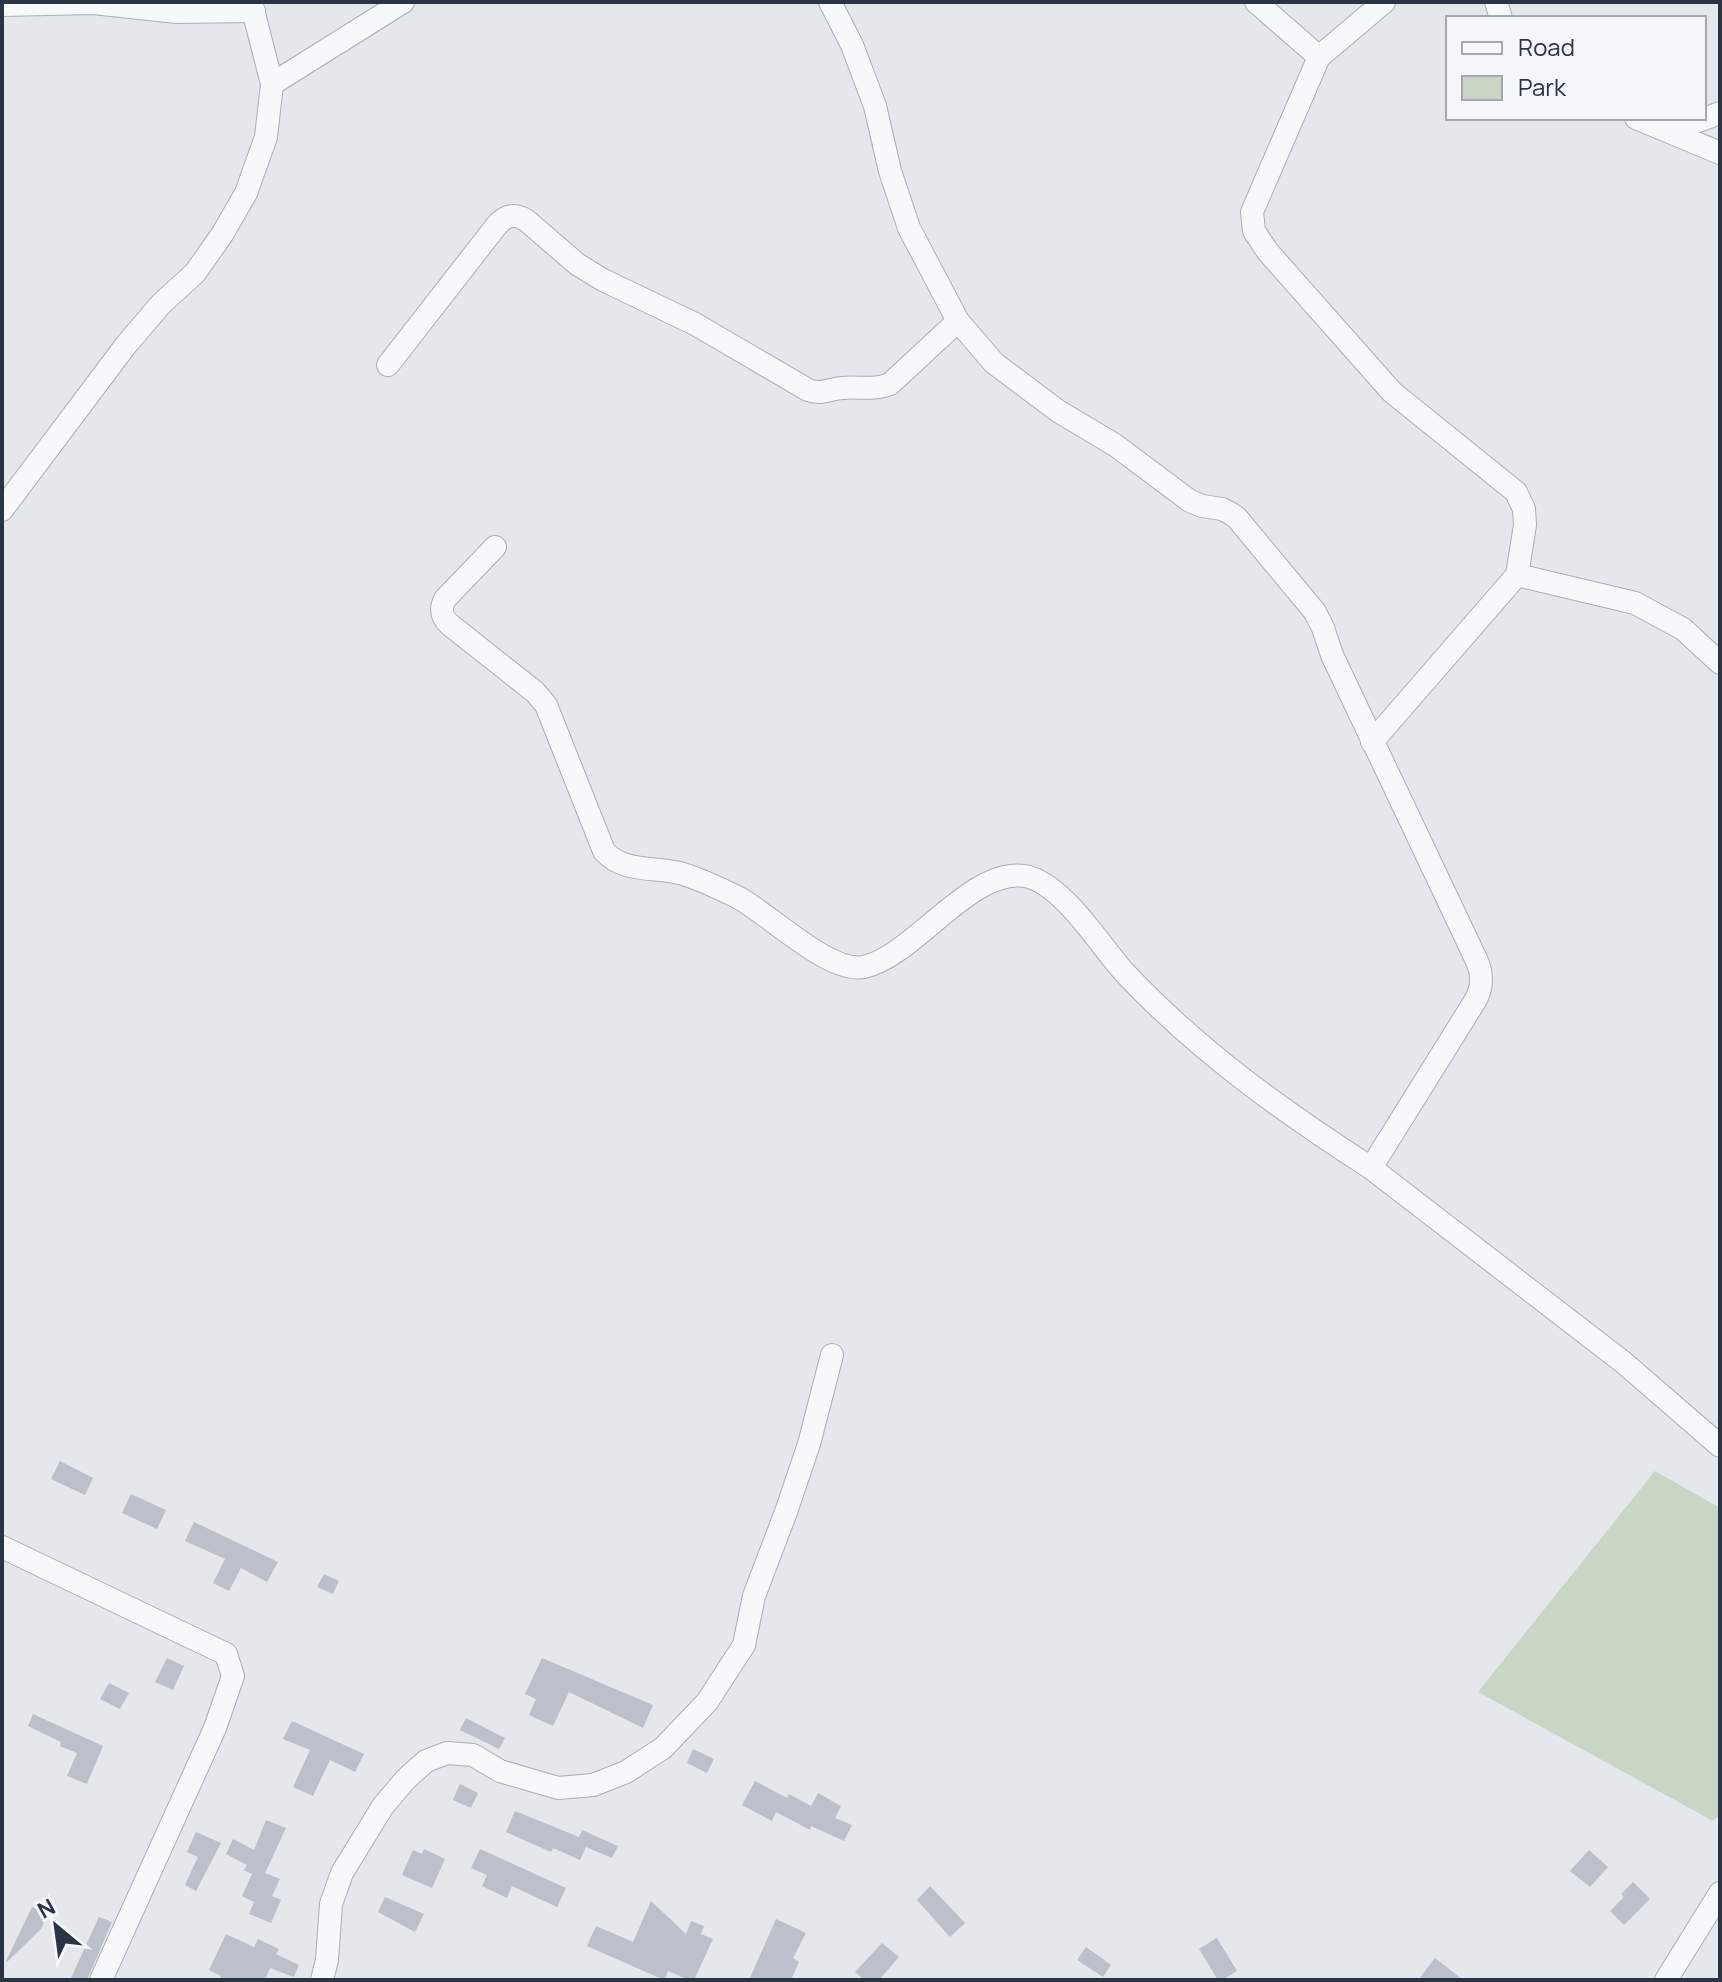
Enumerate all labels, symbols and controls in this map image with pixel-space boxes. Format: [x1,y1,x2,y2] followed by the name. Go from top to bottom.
[1446,16,1706,120] legend
[1518,30,1575,63] text: Road
[1518,70,1567,103] text: Park
[16,1886,96,1966] north arrow
[32,1892,60,1925] text: N

